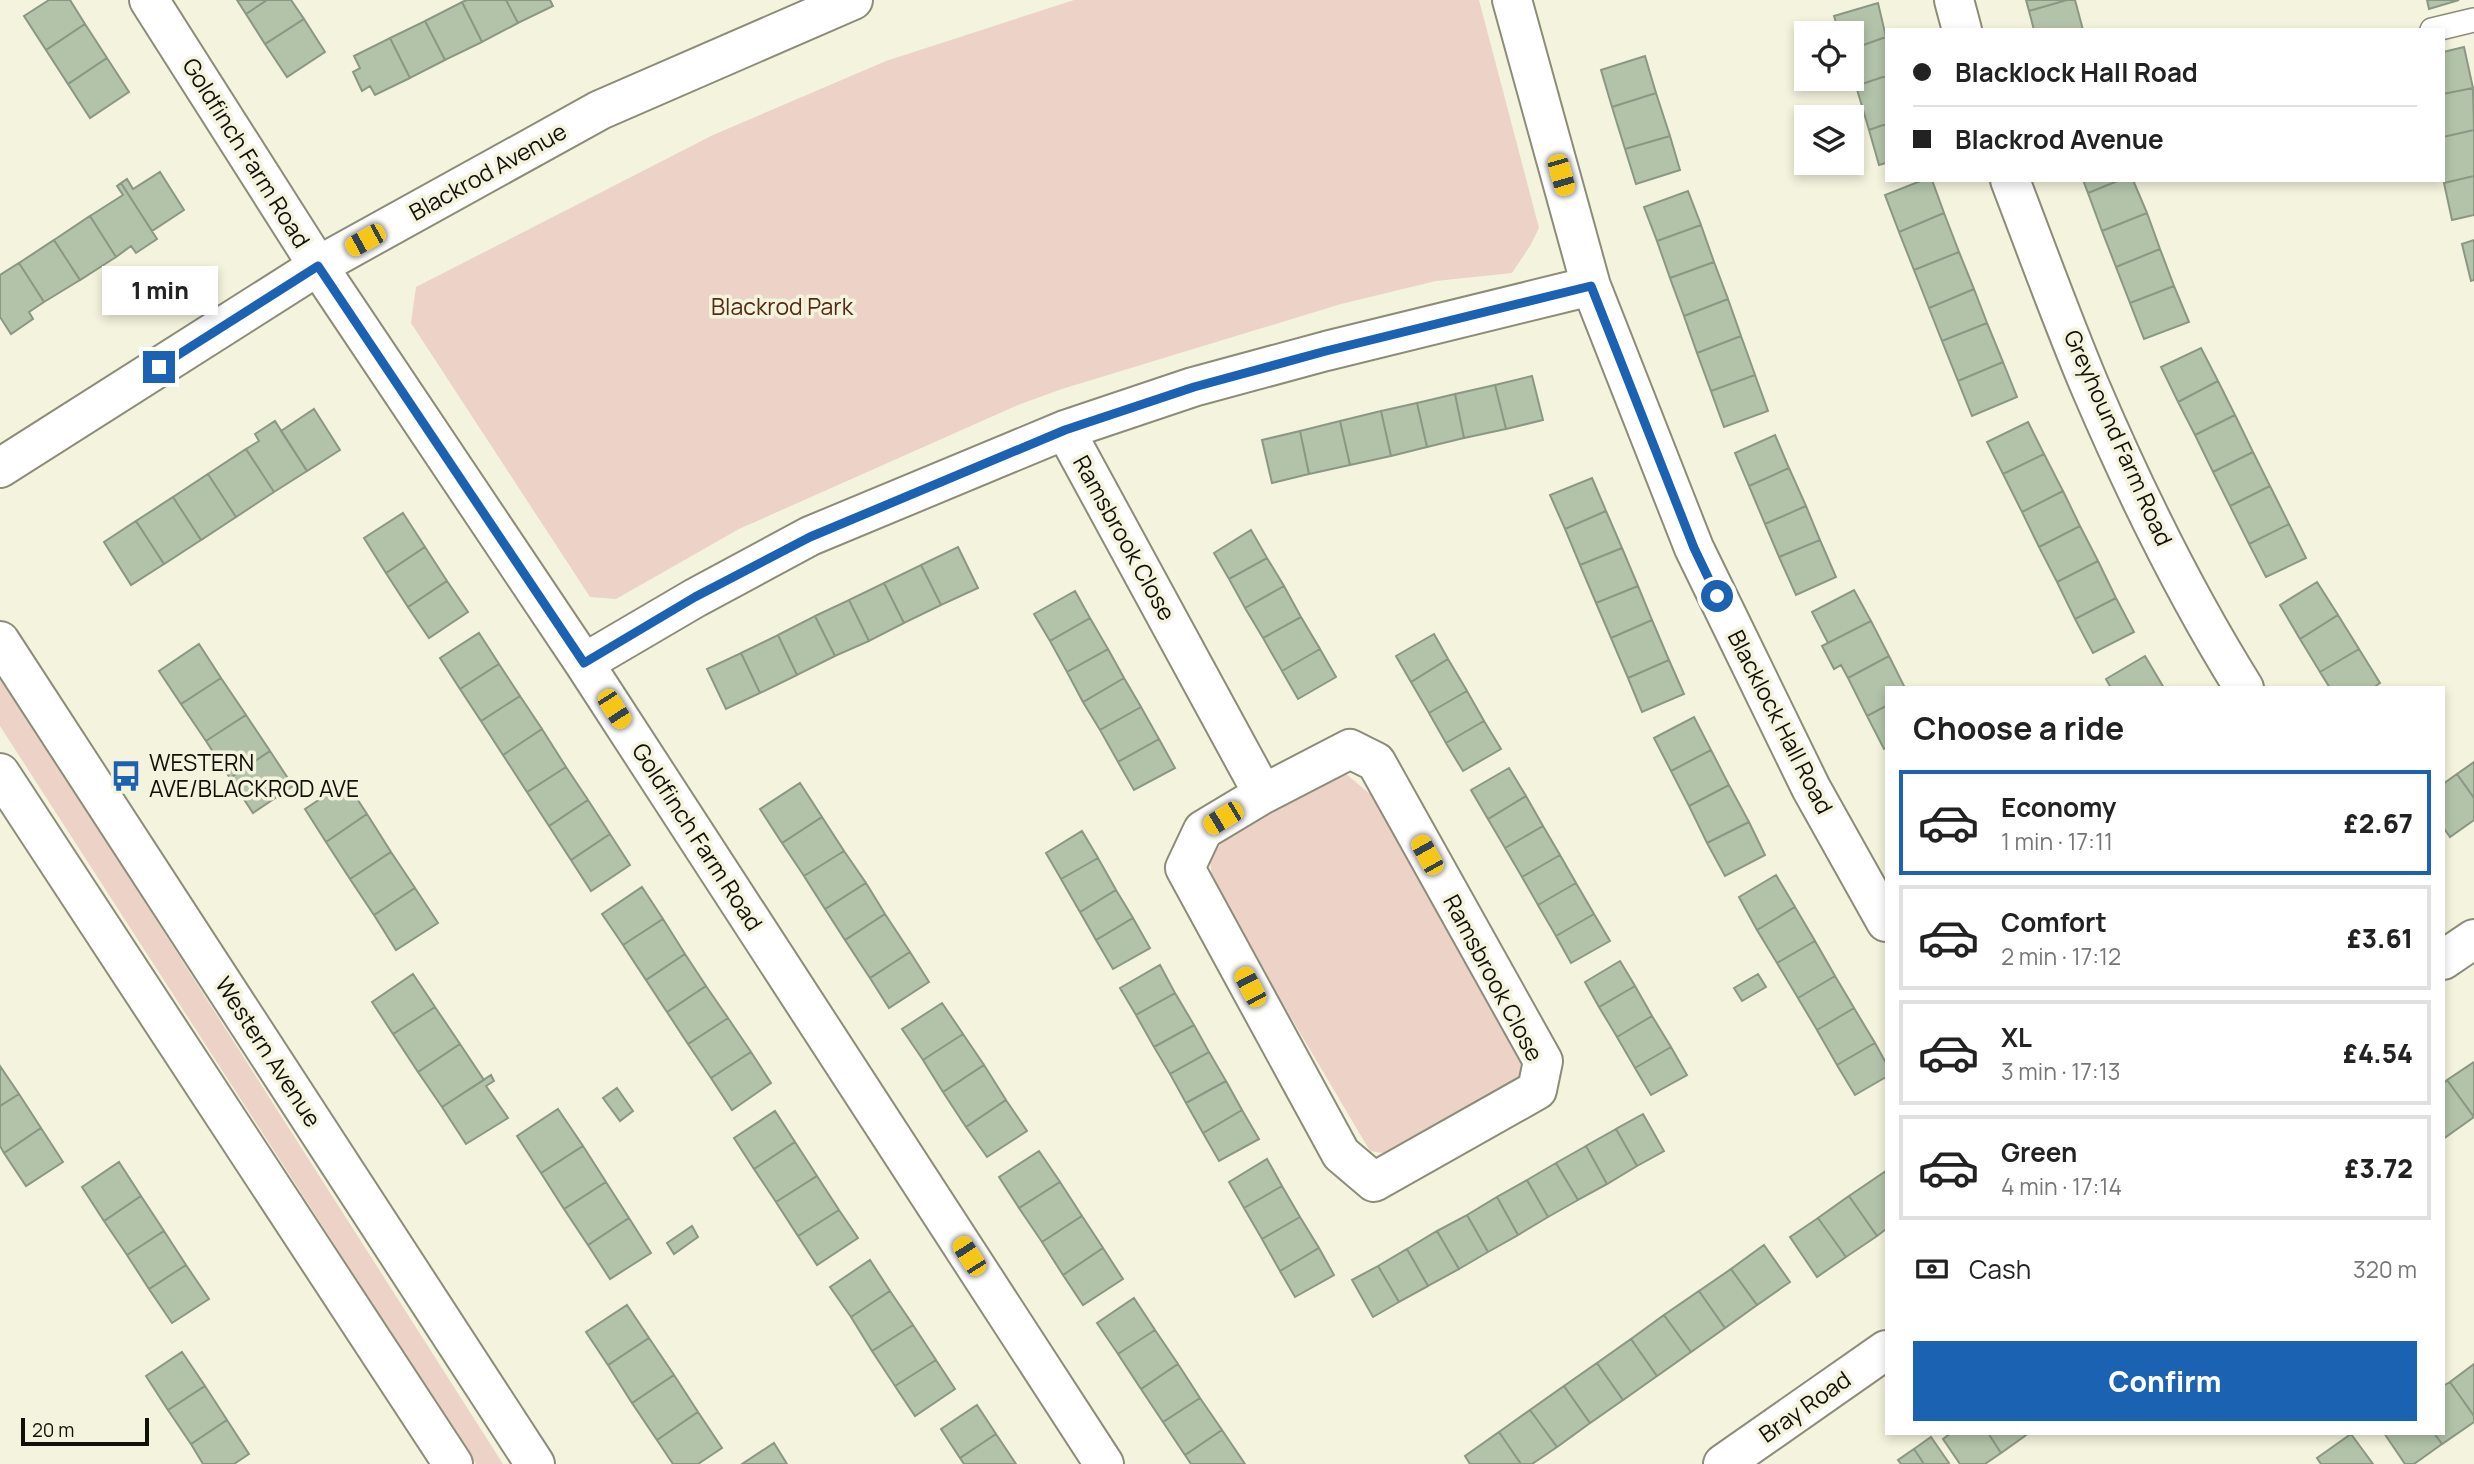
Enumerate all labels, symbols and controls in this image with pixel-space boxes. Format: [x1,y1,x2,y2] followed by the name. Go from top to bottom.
[1794,21,1864,175] map controls
[1794,21,1864,91] button: locate
[175,52,318,253] street label: Goldfinch Farm Road
[1955,54,2198,90] text: Blacklock Hall Road
[1794,105,1864,175] button: layers
[403,115,572,228] street label: Blackrod Avenue
[1955,121,2164,157] text: Blackrod Avenue
[1546,152,1577,198] car
[342,221,389,259] car
[101,266,217,314] callout: 1 min
[131,274,189,306] text: 1 min
[711,290,854,322] park label: Blackrod Park
[2057,325,2181,551] street label: Greyhound Farm Road
[143,351,175,383] route end
[1066,449,1184,626] street label: Ramsbrook Close
[1701,580,1733,612] route start
[1721,624,1841,819] street label: Blacklock Hall Road
[594,686,635,732] car
[1913,706,2124,750] text: Choose a ride
[625,736,771,937] street label: Goldfinch Farm Road
[149,746,359,804] place label: WESTERN AVE/BLACKROD AVE
[109,759,143,793] bus stop icon: WESTERN AVE/BLACKROD AVE
[2001,789,2116,825] text: Economy
[1917,791,1980,854] icon: car
[1200,798,1247,838] car
[2344,805,2413,841] text: £2.67
[2001,825,2113,857] text: 1 min · 17:11
[1408,832,1447,878] car
[1436,889,1551,1067] street label: Ramsbrook Close
[2001,904,2107,940] text: Comfort
[1917,906,1980,969] icon: car
[2347,920,2413,956] text: £3.61
[2001,940,2121,972] text: 2 min · 17:12
[1231,964,1270,1010] car
[208,970,329,1133] street label: Western Avenue
[2001,1019,2032,1055] text: XL
[1917,1021,1980,1084] icon: car
[2343,1035,2413,1071] text: £4.54
[2001,1055,2120,1087] text: 3 min · 17:13
[2001,1134,2077,1170] text: Green
[1917,1136,1980,1199] icon: car
[2345,1150,2413,1186] text: £3.72
[2001,1170,2122,1202] text: 4 min · 17:14
[949,1233,990,1279] car
[1913,1250,1951,1288] icon: cash
[1969,1251,2031,1287] text: Cash
[2353,1253,2417,1285] text: 320 m
[1913,1341,2417,1421] button: Confirm
[1752,1363,1857,1449] street label: Bray Road
[21,1415,149,1447] scale bar
[32,1417,74,1443] text: 20 m

